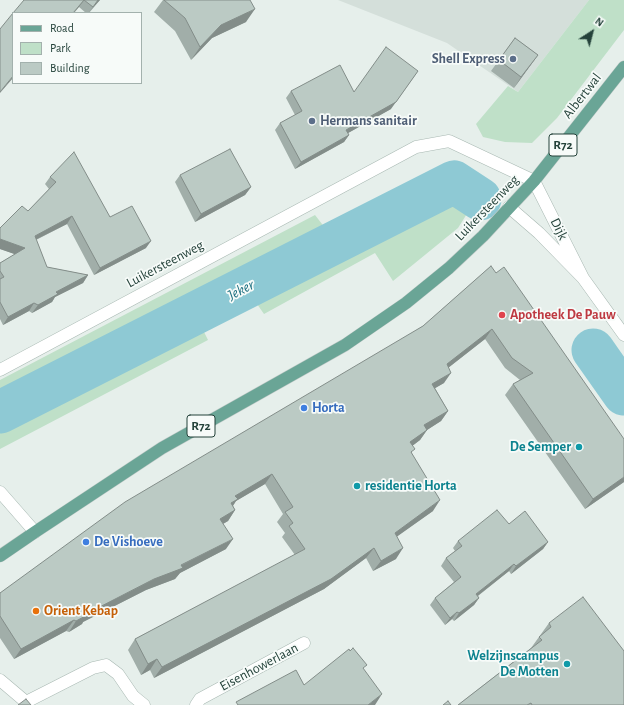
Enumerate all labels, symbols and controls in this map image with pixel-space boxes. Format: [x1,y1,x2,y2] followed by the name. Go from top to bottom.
[12,12,142,84] legend
[572,12,612,52] north arrow
[593,15,606,29] text: N
[50,22,74,34] text: Road
[50,42,71,54] text: Park
[432,51,505,67] place label: Shell Express
[508,54,518,64] marker: Shell Express
[50,62,90,74] text: Building
[559,70,605,122] street label: Albertwal
[320,113,417,129] place label: Hermans sanitair
[307,116,317,126] marker: Hermans sanitair
[549,134,577,156] road number: R72
[451,172,523,244] street label: Luikersteenweg
[547,215,571,243] street label: Dijk
[123,237,207,291] street label: Luikersteenweg
[225,276,257,304] water label: Jeker
[510,307,616,323] place label: Apotheek De Pauw
[497,310,507,320] marker: Apotheek De Pauw
[312,400,345,416] place label: Horta
[299,403,309,413] marker: Horta
[187,415,215,437] road number: R72
[510,439,571,455] place label: De Semper
[574,442,584,452] marker: De Semper
[365,478,457,494] place label: residentie Horta
[352,481,362,491] marker: residentie Horta
[94,534,163,550] place label: De Vishoeve
[81,537,91,547] marker: De Vishoeve
[44,603,118,619] place label: Orient Kebap
[31,606,41,616] marker: Orient Kebap
[217,639,301,695] street label: Eisenhowerlaan
[467,648,559,680] place label: Welzijnscampus De Motten
[562,659,572,669] marker: Welzijnscampus De Motten

